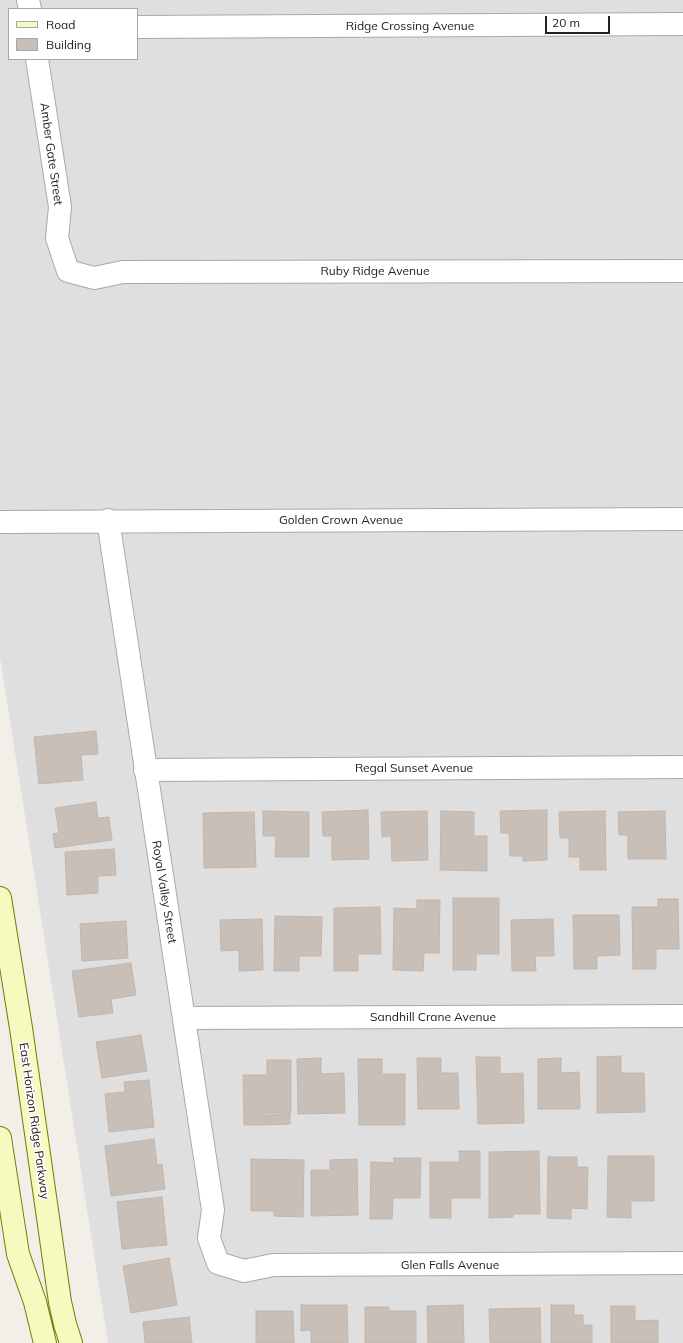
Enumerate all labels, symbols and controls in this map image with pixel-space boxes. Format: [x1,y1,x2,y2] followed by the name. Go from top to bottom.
[8,8,138,60] legend
[547,8,612,34] scale bar
[552,15,580,30] text: 20 m
[46,17,75,32] text: Road
[346,19,474,33] street label: Ridge Crossing Avenue
[46,37,91,52] text: Building
[37,102,65,206] street label: Amber Gate Street
[321,264,429,278] street label: Ruby Ridge Avenue
[279,513,403,527] street label: Golden Crown Avenue
[355,761,473,775] street label: Regal Sunset Avenue
[149,839,179,945] street label: Royal Valley Street
[370,1010,496,1024] street label: Sandhill Crane Avenue
[16,1042,52,1200] street label: East Horizon Ridge Parkway
[401,1258,499,1272] street label: Glen Falls Avenue

